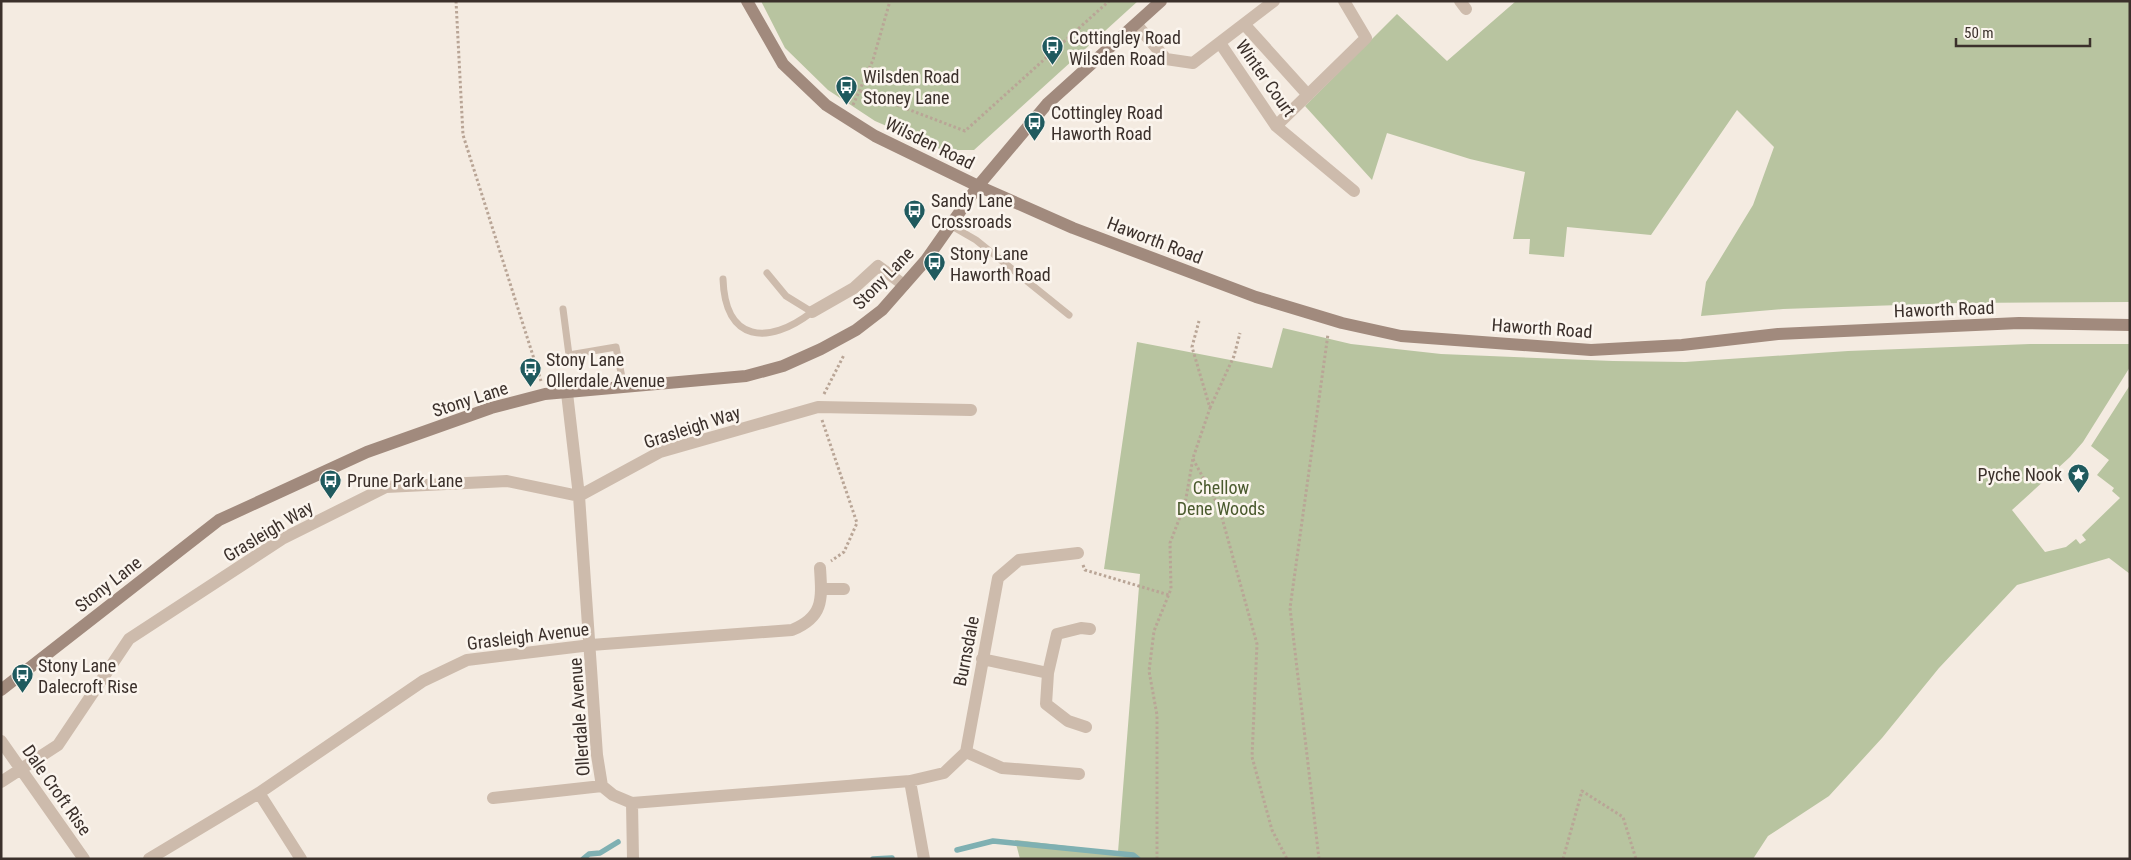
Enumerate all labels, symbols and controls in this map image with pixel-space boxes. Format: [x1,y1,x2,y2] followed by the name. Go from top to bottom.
[1956,15,2090,47] scale bar
[1964,24,1994,42] text: 50 m
[1069,27,1181,69] place label: Cottingley Road Wilsden Road
[1041,35,1065,66] bus stop icon: Cottingley Road Wilsden Road
[1232,35,1300,121] street label: Winter Court
[863,66,960,108] place label: Wilsden Road Stoney Lane
[835,74,859,105] bus stop icon: Wilsden Road Stoney Lane
[1051,102,1163,144] place label: Cottingley Road Haworth Road
[1023,110,1047,141] bus stop icon: Cottingley Road Haworth Road
[882,112,978,174] street label: Wilsden Road
[931,190,1013,232] place label: Sandy Lane Crossroads
[903,198,927,229] bus stop icon: Sandy Lane Crossroads
[1104,212,1206,268] street label: Haworth Road
[848,243,918,313] street label: Stony Lane
[950,243,1051,285] place label: Stony Lane Haworth Road
[922,251,946,282] bus stop icon: Stony Lane Haworth Road
[1893,297,1995,321] street label: Haworth Road
[1491,314,1593,342] street label: Haworth Road
[546,349,665,391] place label: Stony Lane Ollerdale Avenue
[518,357,542,388] bus stop icon: Stony Lane Ollerdale Avenue
[430,377,510,421] street label: Stony Lane
[641,401,743,452] street label: Grasleigh Way
[2066,462,2090,493] place icon: Pyche Nook
[1978,464,2062,485] place label: Pyche Nook
[319,468,343,499] bus stop icon: Prune Park Lane
[347,470,463,491] place label: Prune Park Lane
[1177,477,1265,519] park label: Chellow Dene Woods
[220,496,317,566] street label: Grasleigh Way
[71,552,145,616] street label: Stony Lane
[949,614,983,688] street label: Burnsdale
[466,618,590,654] street label: Grasleigh Avenue
[38,655,138,697] place label: Stony Lane Dalecroft Rise
[564,657,594,777] street label: Ollerdale Avenue
[10,663,34,694] bus stop icon: Stony Lane Dalecroft Rise
[18,741,96,839] street label: Dale Croft Rise

